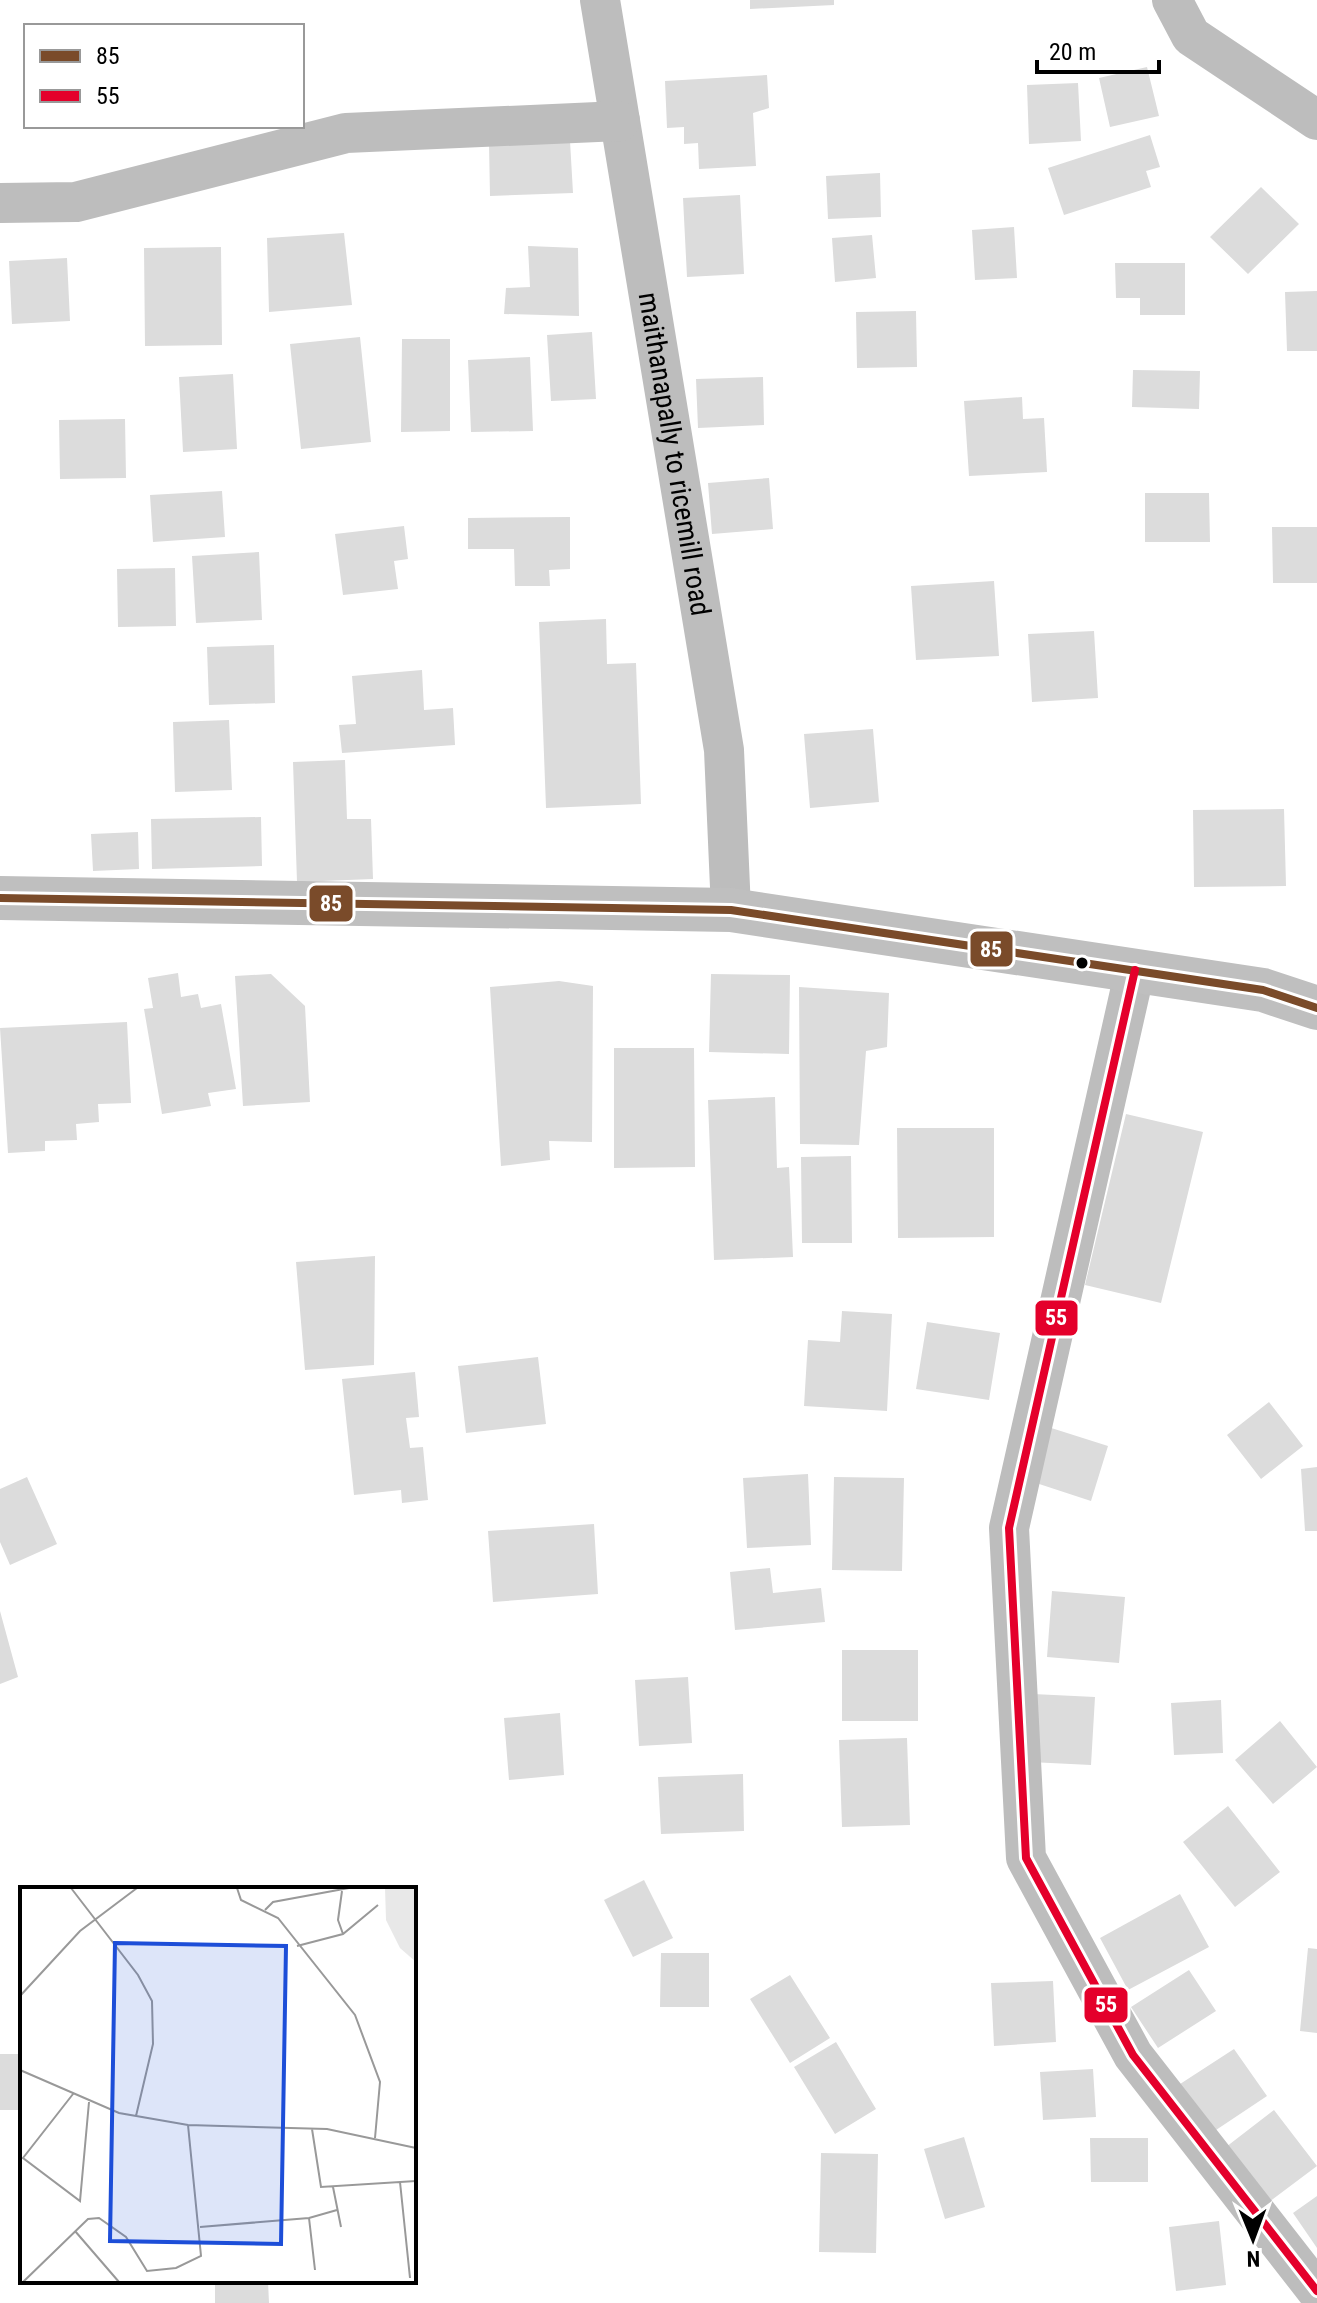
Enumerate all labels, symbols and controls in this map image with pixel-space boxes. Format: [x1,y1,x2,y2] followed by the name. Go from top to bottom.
[24,24,304,128] legend
[1037,24,1159,74] scale bar
[1049,38,1096,66] text: 20 m
[96,42,120,70] text: 85
[96,82,120,110] text: 55
[632,290,718,618] street label: maithanapally to ricemill road
[308,884,354,923] line badge: 85
[320,891,342,916] text: 85
[969,930,1014,968] line badge: 85
[980,937,1002,962] text: 85
[1074,955,1090,971] unlabelled marker
[1034,1299,1079,1337] line badge: 55
[1045,1305,1067,1330] text: 55
[20,1887,416,2283] inset map
[1083,1986,1129,2024] line badge: 55
[1095,1992,1117,2017] text: 55
[1213,2199,1293,2279] north arrow
[1246,2246,1260,2271] text: N

